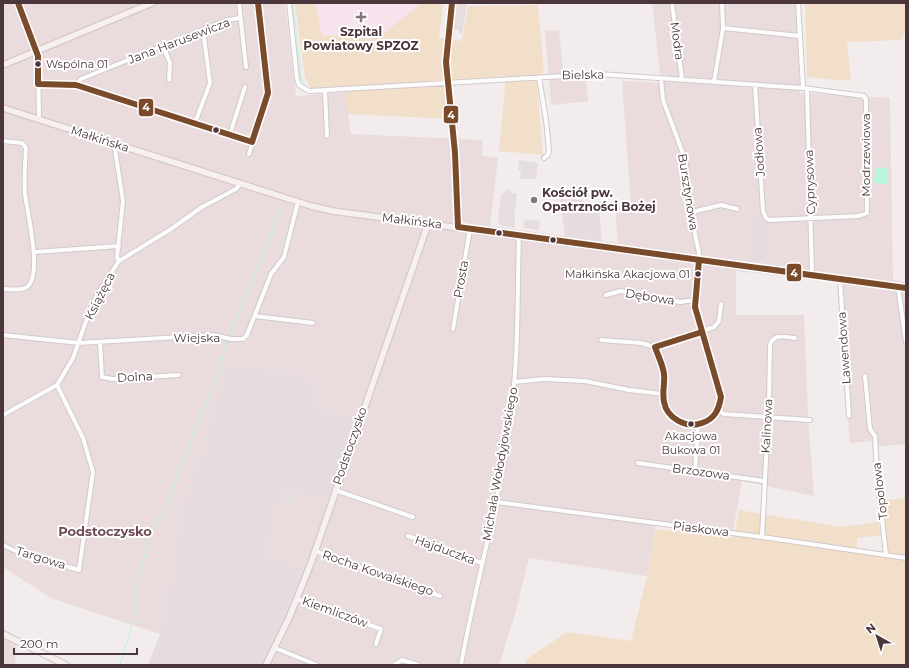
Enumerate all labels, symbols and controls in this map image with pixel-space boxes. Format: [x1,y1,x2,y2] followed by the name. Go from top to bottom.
[355,11,367,23] marker: Szpital Powiatowy SPZOZ
[125,14,232,67] street label: Jana Harusewicza
[667,21,688,61] street label: Modra
[303,24,419,53] place label: Szpital Powiatowy SPZOZ
[46,57,108,71] place label: Wspólna 01
[33,59,43,69] marker: Wspólna 01
[561,67,604,82] street label: Bielska
[138,98,154,117] line badge: 4
[142,100,150,114] text: 4
[443,105,459,124] line badge: 4
[447,108,455,122] text: 4
[858,113,873,197] street label: Modrzewiowa
[69,122,131,155] street label: Małkińska
[211,125,221,135] unlabelled marker
[749,127,768,178] street label: Jodłowa
[801,149,818,215] street label: Cyprysowa
[675,152,702,231] street label: Bursztynowa
[542,185,656,214] place label: Kościół pw. Opatrzności Bożej
[529,195,539,205] marker: Kościół pw. Opatrzności Bożej
[381,209,443,232] street label: Małkińska
[494,228,504,238] unlabelled marker
[548,235,558,245] unlabelled marker
[450,259,471,299] street label: Prosta
[786,263,802,282] line badge: 4
[790,266,798,280] text: 4
[565,267,690,281] place label: Małkińska Akacjowa 01
[81,269,118,322] street label: Książęca
[693,269,703,279] marker: Małkińska Akacjowa 01
[624,285,676,308] street label: Dębowa
[833,311,854,385] street label: Lawendowa
[174,330,220,345] street label: Wiejska
[117,368,153,385] street label: Dolna
[479,386,520,542] street label: Michała Wołodyjowskiego
[758,398,775,454] street label: Kalinowa
[329,405,370,487] street label: Podstoczysko
[686,419,696,429] marker: Akacjowa Bukowa 01
[662,429,720,457] place label: Akacjowa Bukowa 01
[671,460,731,483] street label: Brzozowa
[869,462,890,520] street label: Topolowa
[672,518,730,539] street label: Piaskowa
[58,523,152,539] district label: Podstoczysko
[413,532,477,567] street label: Hajduczka
[14,543,68,572] street label: Targowa
[321,546,436,599] street label: Rocha Kowalskiego
[300,593,370,630] street label: Kiemliczów
[857,616,897,656] north arrow
[863,620,879,636] text: N
[14,630,137,656] scale bar
[20,636,59,651] text: 200 m

